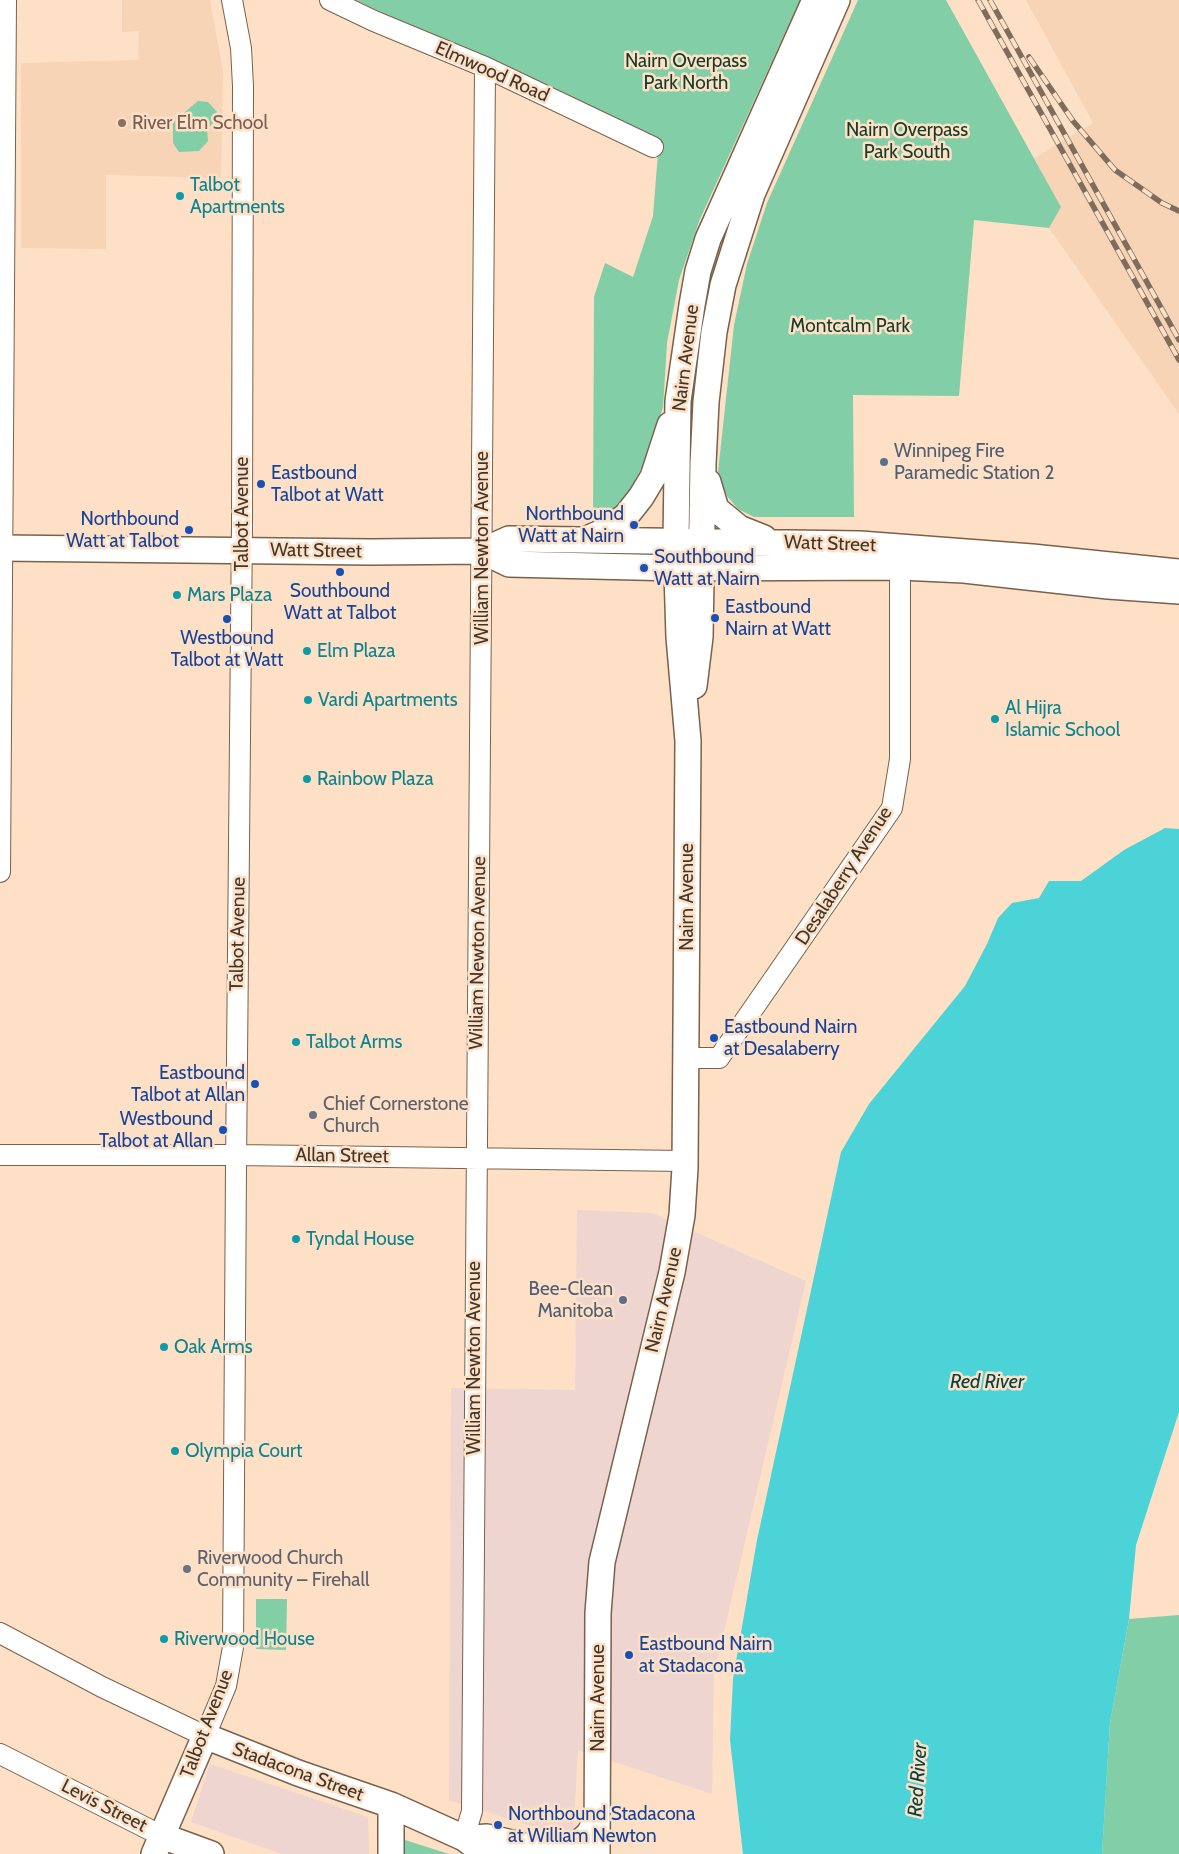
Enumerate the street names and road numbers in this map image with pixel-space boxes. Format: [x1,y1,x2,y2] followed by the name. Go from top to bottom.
[432,37,552,107] street label: Elmwood Road
[668,303,704,413] street label: Nairn Avenue
[471,451,493,645] street label: William Newton Avenue
[231,457,253,571] street label: Talbot Avenue
[784,531,876,557] street label: Watt Street
[270,539,362,563] street label: Watt Street
[791,803,897,949] street label: Desalaberry Avenue
[676,843,698,951] street label: Nairn Avenue
[465,856,491,1050] street label: William Newton Avenue
[226,877,250,991] street label: Talbot Avenue
[295,1144,389,1168] street label: Allan Street
[641,1245,687,1355] street label: Nairn Avenue
[463,1261,485,1455] street label: William Newton Avenue
[587,1644,609,1752] street label: Nairn Avenue
[176,1667,238,1781] street label: Talbot Avenue
[229,1738,367,1806] street label: Stadacona Street
[57,1775,151,1837] street label: Levis Street

